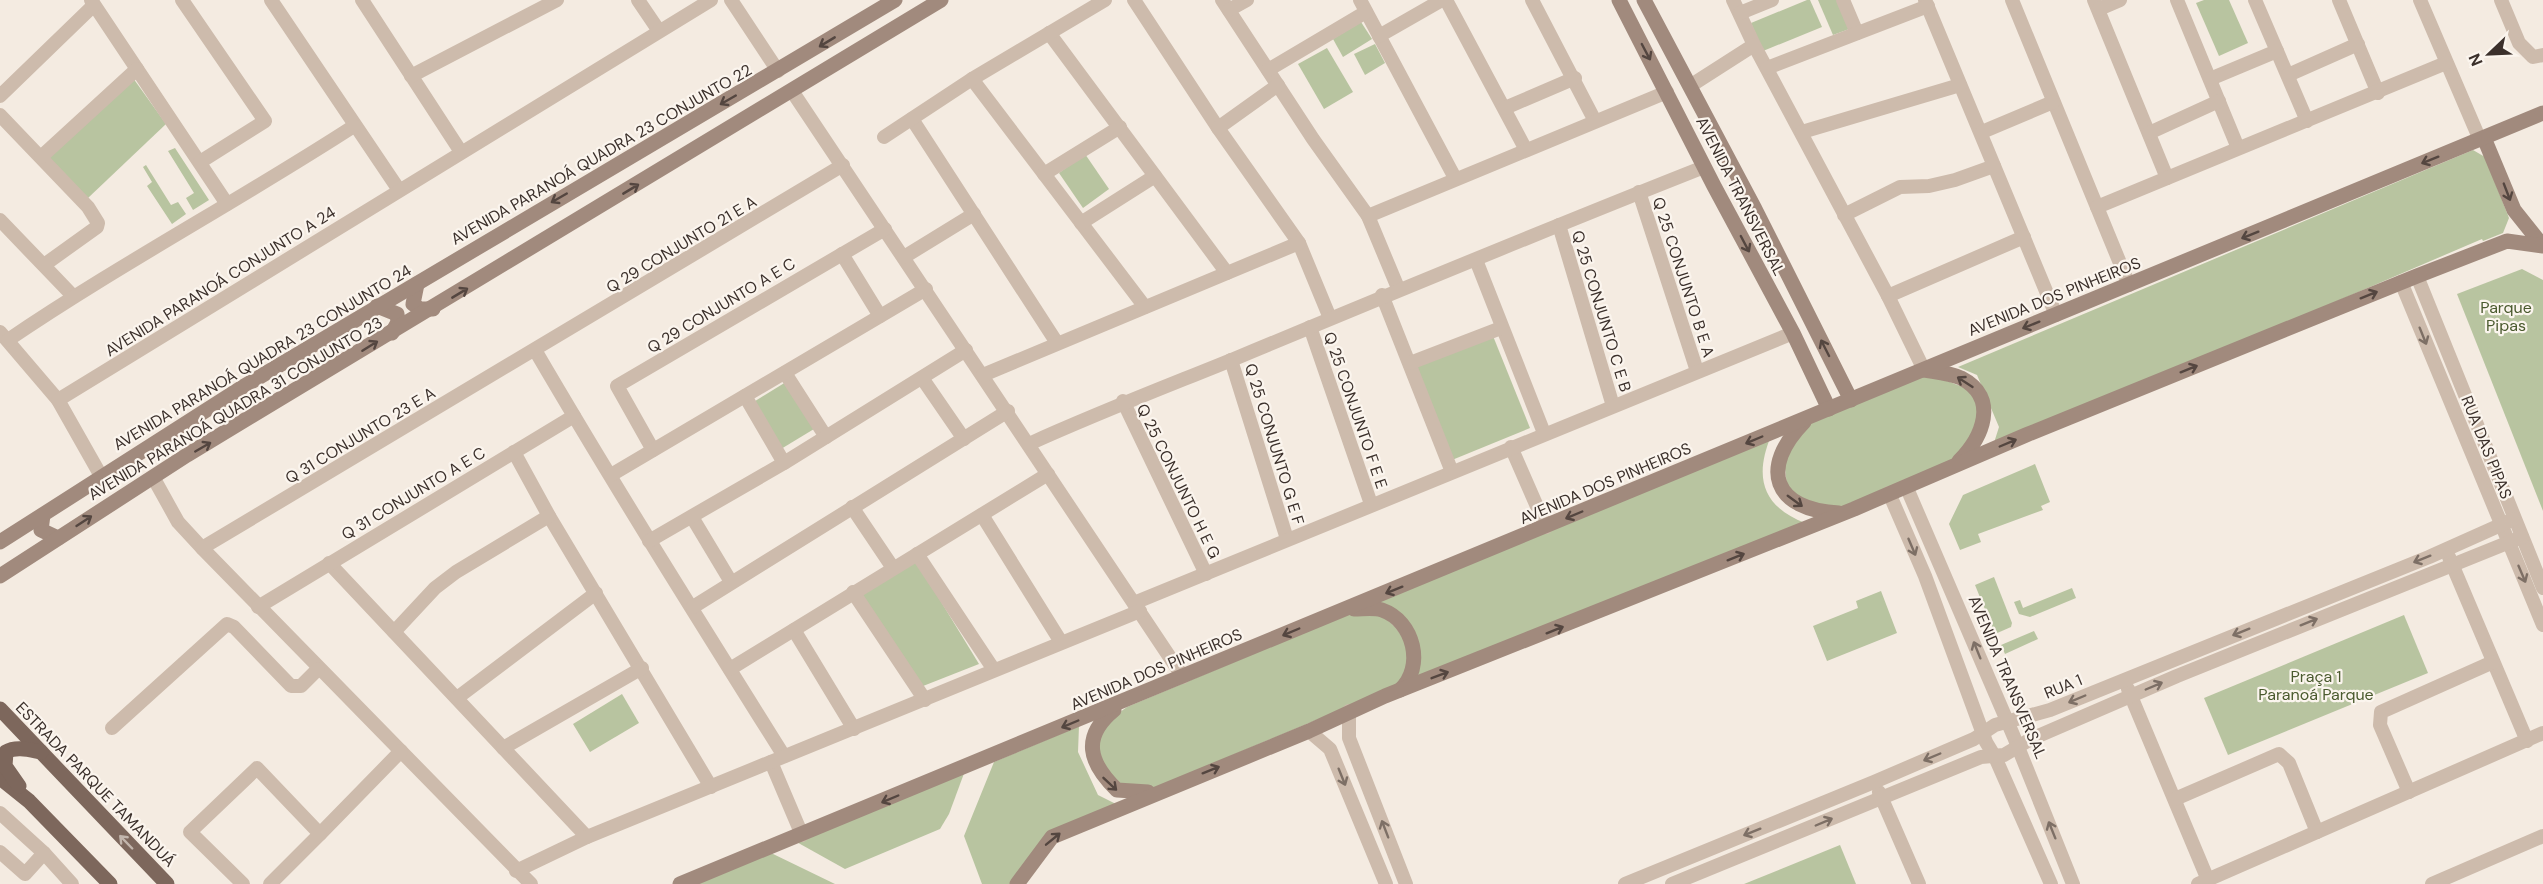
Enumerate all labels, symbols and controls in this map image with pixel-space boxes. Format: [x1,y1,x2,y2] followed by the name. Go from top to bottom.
[2459,24,2519,84] north arrow
[819,36,836,48] one-way arrow
[1641,42,1652,60] one-way arrow
[2464,50,2488,69] text: N
[447,59,756,250] street label: AVENIDA PARANOÁ QUADRA 23 CONJUNTO 22
[719,95,737,106] one-way arrow
[1691,113,1790,279] street label: AVENIDA TRANSVERSAL
[2421,155,2440,166] one-way arrow
[622,182,639,194] one-way arrow
[2502,182,2513,201] one-way arrow
[602,191,761,298] street label: Q 29 CONJUNTO 21 E A
[551,193,568,205] one-way arrow
[1648,194,1719,360] street label: Q 25 CONJUNTO B E A
[101,201,340,361] street label: AVENIDA PARANOÁ CONJUNTO A 24
[1567,228,1636,395] street label: Q 25 CONJUNTO C E B
[2241,230,2260,241] one-way arrow
[1739,235,1751,252] one-way arrow
[1965,252,2144,341] street label: AVENIDA DOS PINHEIROS
[643,253,799,358] street label: Q 29 CONJUNTO A E C
[109,260,415,455] street label: AVENIDA PARANOÁ QUADRA 23 CONJUNTO 24
[451,287,468,299] one-way arrow
[2360,289,2378,300] one-way arrow
[2480,297,2532,336] park label: Parque Pipas
[84,312,386,505] street label: AVENIDA PARANOÁ QUADRA 31 CONJUNTO 23
[2022,320,2041,331] one-way arrow
[2418,326,2429,345] one-way arrow
[1319,329,1392,491] street label: Q 25 CONJUNTO F E E
[1818,339,1830,357] one-way arrow
[361,340,378,352] one-way arrow
[1240,361,1309,528] street label: Q 25 CONJUNTO G E F
[2179,362,2198,373] one-way arrow
[1957,376,1974,388] one-way arrow
[281,382,439,489] street label: Q 31 CONJUNTO 23 E A
[2456,392,2517,502] street label: RUA DAS PIPAS
[1132,400,1225,562] street label: Q 25 CONJUNTO H E G
[1745,435,1764,446] one-way arrow
[1999,436,2017,448] one-way arrow
[1516,438,1694,529] street label: AVENIDA DOS PINHEIROS
[194,440,211,452] one-way arrow
[337,442,489,545] street label: Q 31 CONJUNTO A E C
[1787,494,1803,507] one-way arrow
[1565,510,1584,521] one-way arrow
[75,515,92,527] one-way arrow
[1907,537,1918,556] one-way arrow
[1726,550,1745,561] one-way arrow
[2414,554,2432,565] one-way arrow
[2517,565,2528,583] one-way arrow
[1385,585,1403,596] one-way arrow
[1964,592,2051,762] street label: AVENIDA TRANSVERSAL
[2299,616,2317,627] one-way arrow
[1067,624,1245,715] street label: AVENIDA DOS PINHEIROS
[1545,624,1564,635] one-way arrow
[1283,627,1301,638] one-way arrow
[2232,627,2251,638] one-way arrow
[1971,641,1982,659] one-way arrow
[2258,666,2374,705] park label: Praça 1 Paranoá Parque
[1430,669,1448,680] one-way arrow
[2041,669,2085,704] street label: RUA 1
[2144,680,2163,691] one-way arrow
[2068,693,2086,705] one-way arrow
[11,697,180,872] street label: ESTRADA PARQUE TAMANDUÁ
[1061,719,1079,730] one-way arrow
[1923,752,1941,764] one-way arrow
[1202,764,1220,775] one-way arrow
[1337,767,1348,785] one-way arrow
[1103,776,1118,791] one-way arrow
[881,794,899,805] one-way arrow
[1814,816,1833,827] one-way arrow
[1379,821,1390,839] one-way arrow
[2045,821,2056,839] one-way arrow
[1743,827,1761,838] one-way arrow
[1045,833,1061,846] one-way arrow
[119,835,133,850] one-way arrow

